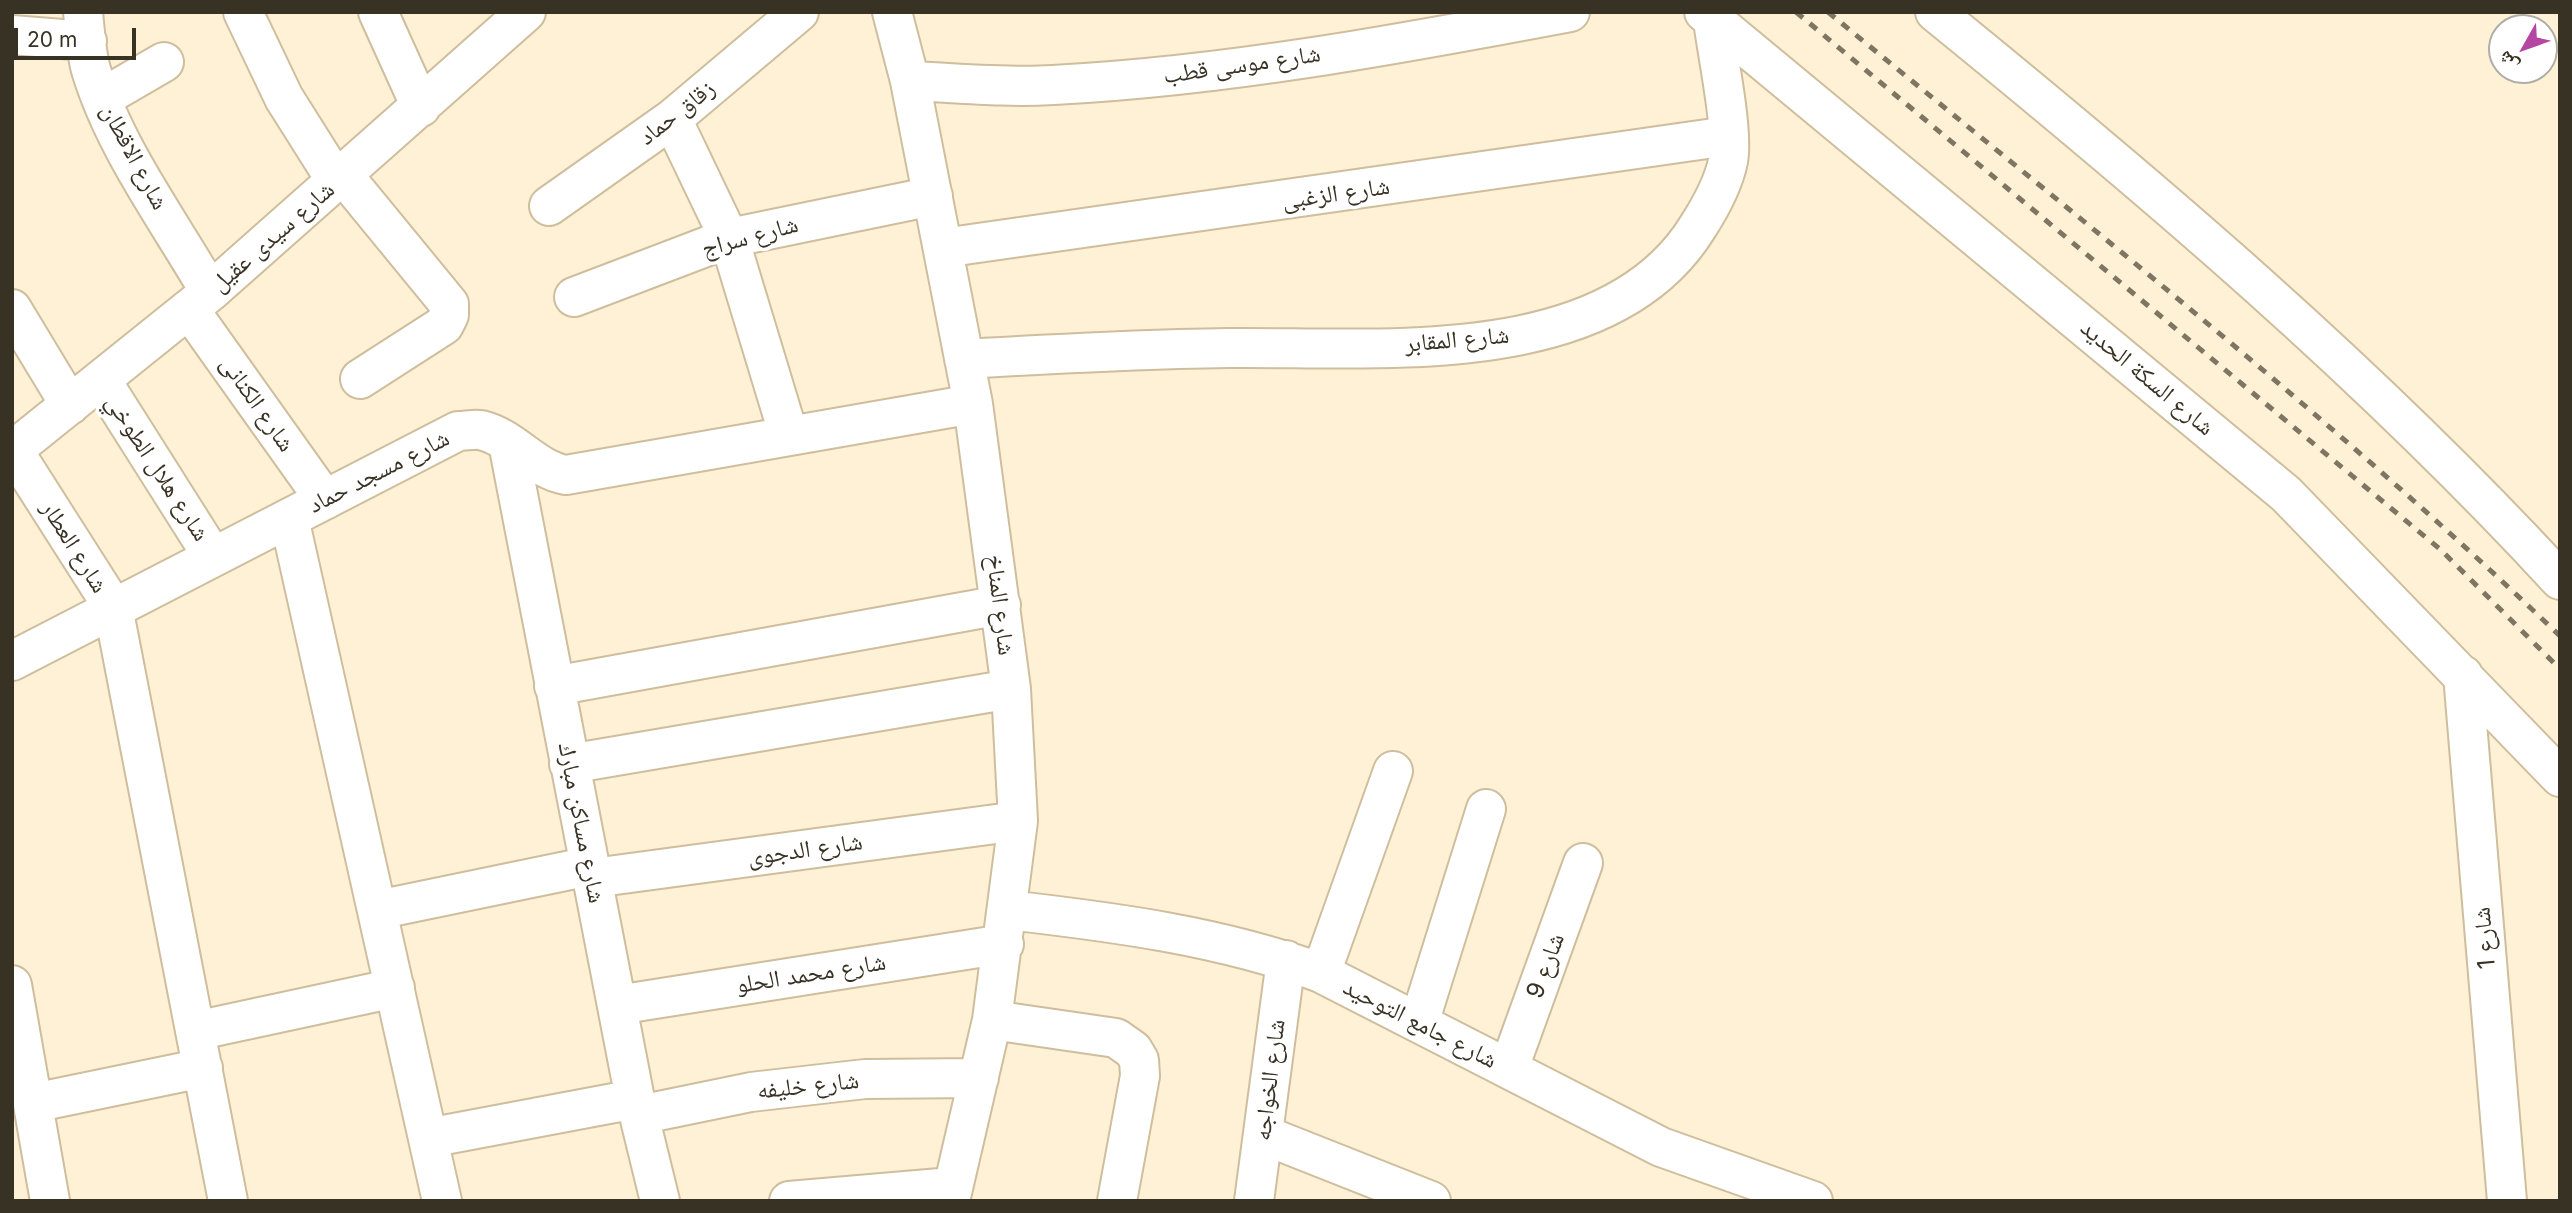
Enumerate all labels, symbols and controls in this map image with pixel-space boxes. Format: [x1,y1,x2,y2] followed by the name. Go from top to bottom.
[18,14,140,58] scale bar
[2488,14,2558,84] north arrow
[27,27,77,52] text: 20 m
[1162,40,1322,90] street label: شارع موسى قطب
[2493,46,2523,77] text: ش
[633,74,721,152] street label: زقاق حماد
[94,99,174,215] street label: شارع الاقطان
[1280,172,1392,216] street label: شارع الزغبى
[205,176,341,298] street label: شارع سيدى عقيل
[699,210,801,264] street label: شارع سراج
[2074,314,2220,442] street label: شارع السكة الحديد
[1404,321,1510,359] street label: شارع المقابر
[214,351,300,457] street label: شارع الكنانى
[99,389,215,547] street label: شارع هلال الطوخي
[304,424,454,520] street label: شارع مسجد حماد
[34,495,114,599] street label: شارع العطار
[980,553,1020,657] street label: شارع المناخ
[551,740,611,906] street label: شارع مساكن مبارك
[746,828,864,872] street label: شارع الدجوى
[2468,906,2502,970] street label: شارع 1
[1521,929,1571,1003] street label: شارع 9
[734,948,888,1000] street label: شارع محمد الحلو
[1338,973,1502,1075] street label: شارع جامع التوحيد
[1248,1018,1292,1142] street label: شارع الخواجه
[756,1066,860,1106] street label: شارع خليفه

